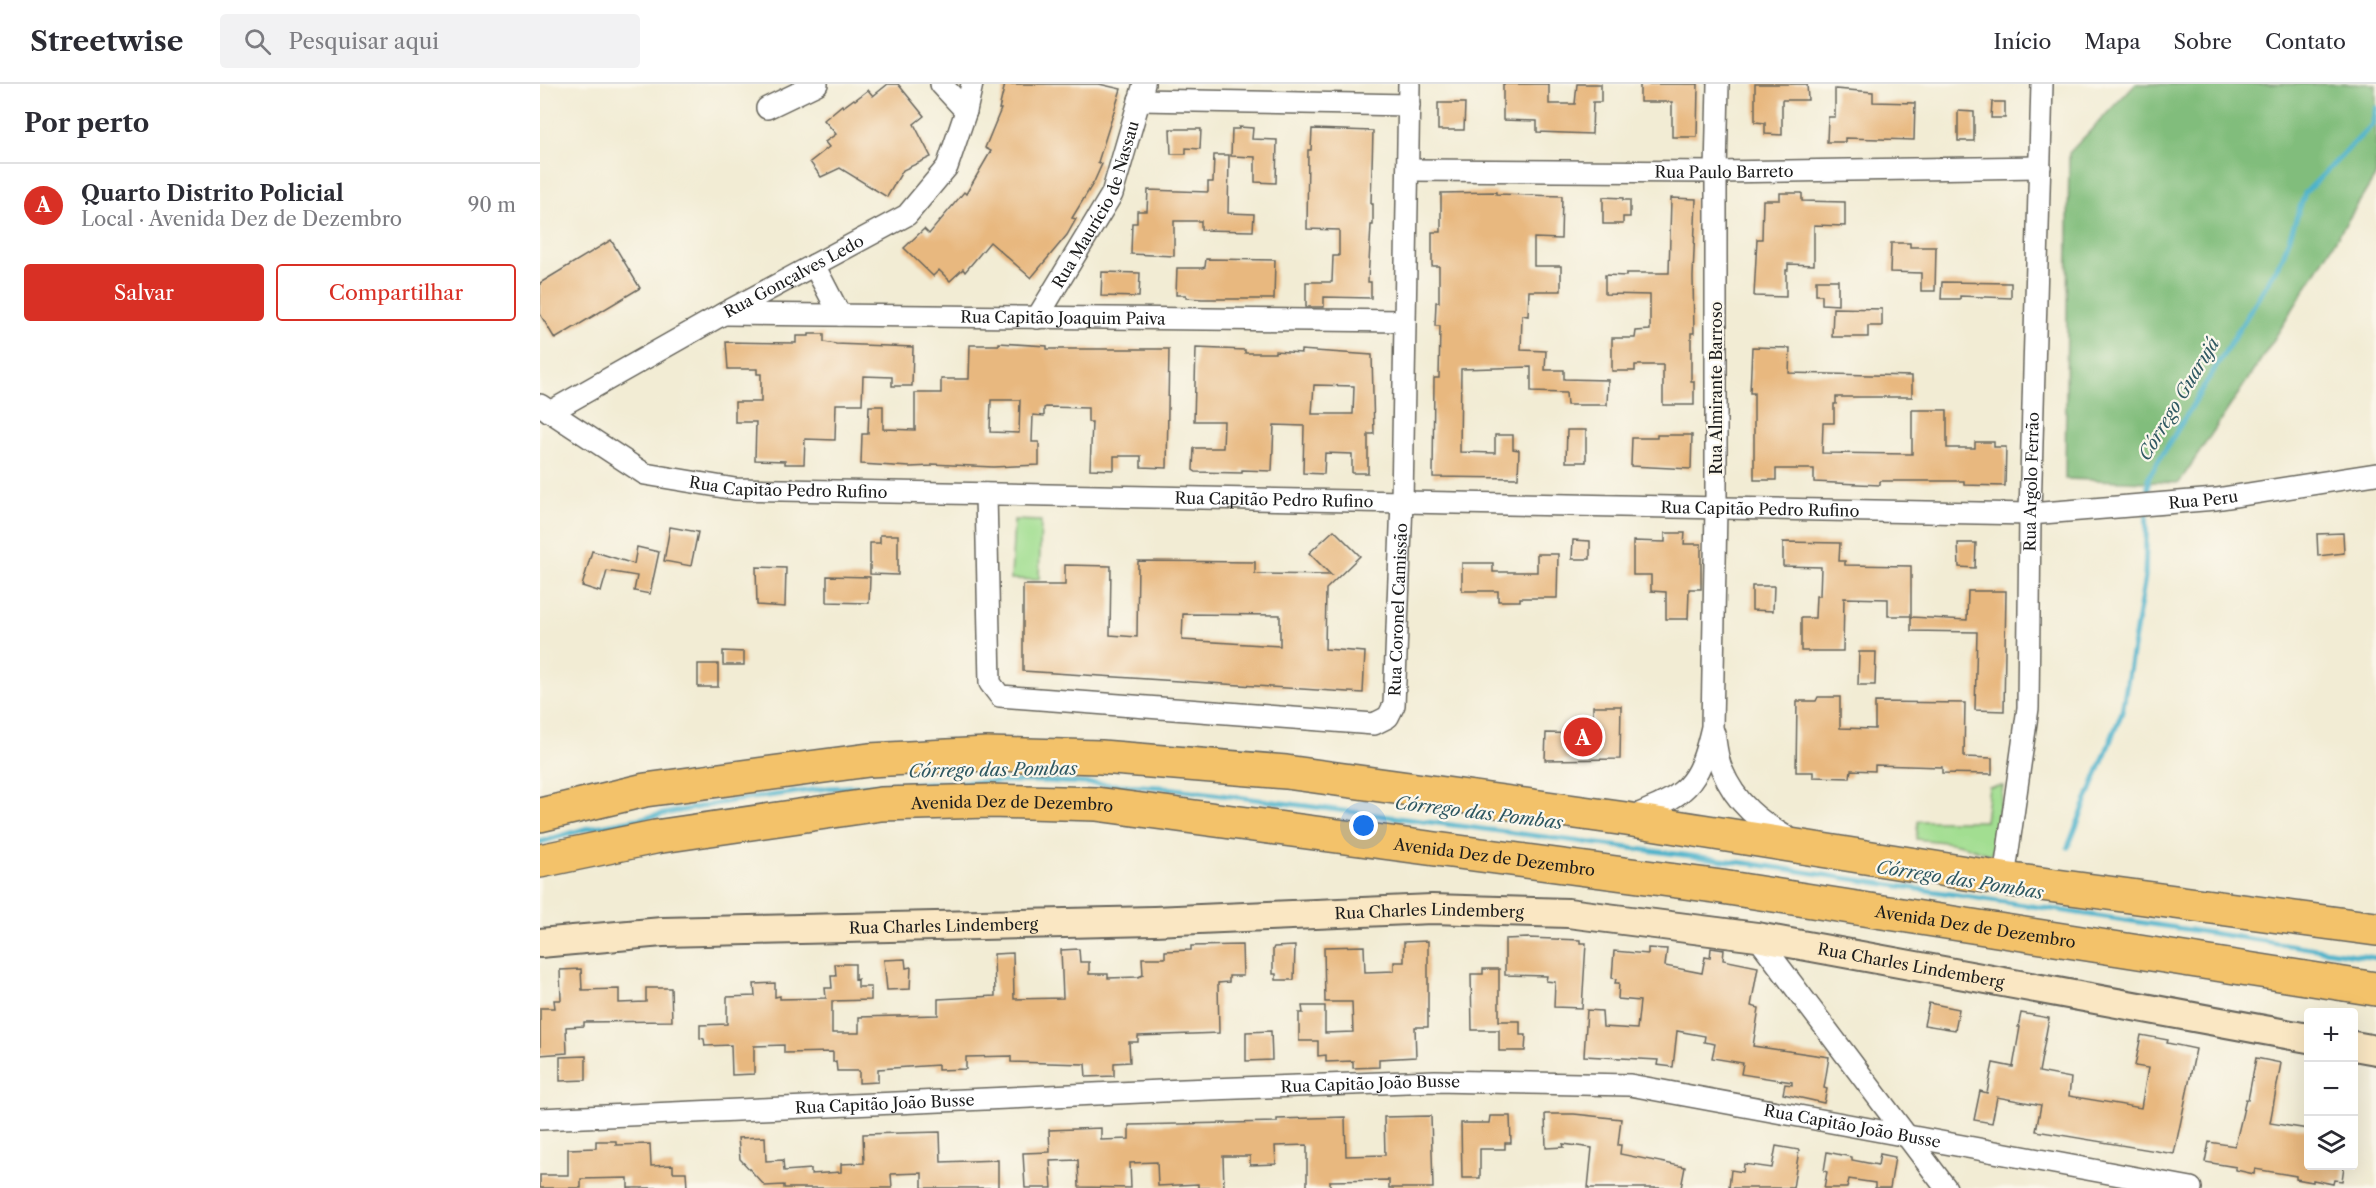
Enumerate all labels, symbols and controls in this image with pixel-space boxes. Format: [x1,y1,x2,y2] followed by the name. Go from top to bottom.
[220,14,640,68] search box
[30,24,184,58] text: Streetwise
[241,25,274,58] icon: search
[289,28,439,55] text: Pesquisar aqui
[1994,29,2051,54] text: Início
[2084,29,2141,54] text: Mapa
[2174,29,2232,54] text: Sobre
[2265,29,2346,54] text: Contato
[24,107,149,139] text: Por perto
[1048,118,1143,291] street label: Rua Maurício de Nassau
[1654,161,1794,182] street label: Rua Paulo Barreto
[81,180,344,207] text: Quarto Distrito Policial
[36,193,51,217] text: A
[468,193,516,217] text: 90 m
[81,207,402,231] text: Local · Avenida Dez de Dezembro
[720,230,867,322] street label: Rua Gonçalves Ledo
[24,264,264,321] button: Salvar
[276,264,516,321] button: Compartilhar
[1706,301,1726,475] street label: Rua Almirante Barroso
[960,306,1166,329] street label: Rua Capitão Joaquim Paiva
[2134,333,2224,464] water label: Córrego Guarujá
[2020,412,2043,551] street label: Rua Argolo Ferrão
[688,472,888,502] street label: Rua Capitão Pedro Rufino
[2168,486,2240,513] street label: Rua Peru
[1174,487,1374,511] street label: Rua Capitão Pedro Rufino
[1660,497,1860,521] street label: Rua Capitão Pedro Rufino
[1384,522,1411,697] street label: Rua Coronel Camissão
[1564,714,1602,760] pin: A
[908,758,1078,782] water label: Córrego das Pombas
[909,791,1115,816] street label: Avenida Dez de Dezembro
[1394,792,1564,834] water label: Córrego das Pombas
[1349,811,1378,840] your location
[1392,833,1597,880] street label: Avenida Dez de Dezembro
[1875,856,2045,904] water label: Córrego das Pombas
[1334,899,1525,923] street label: Rua Charles Lindemberg
[1873,901,2077,952] street label: Avenida Dez de Dezembro
[849,914,1039,938] street label: Rua Charles Lindemberg
[1816,938,2006,992] street label: Rua Charles Lindemberg
[2304,1008,2358,1170] map controls
[2304,1008,2358,1062] button: +
[2304,1062,2358,1116] button: −
[1280,1071,1460,1097] street label: Rua Capitão João Busse
[795,1089,975,1118] street label: Rua Capitão João Busse
[1762,1100,1943,1152] street label: Rua Capitão João Busse
[2304,1116,2358,1170] button: layers

